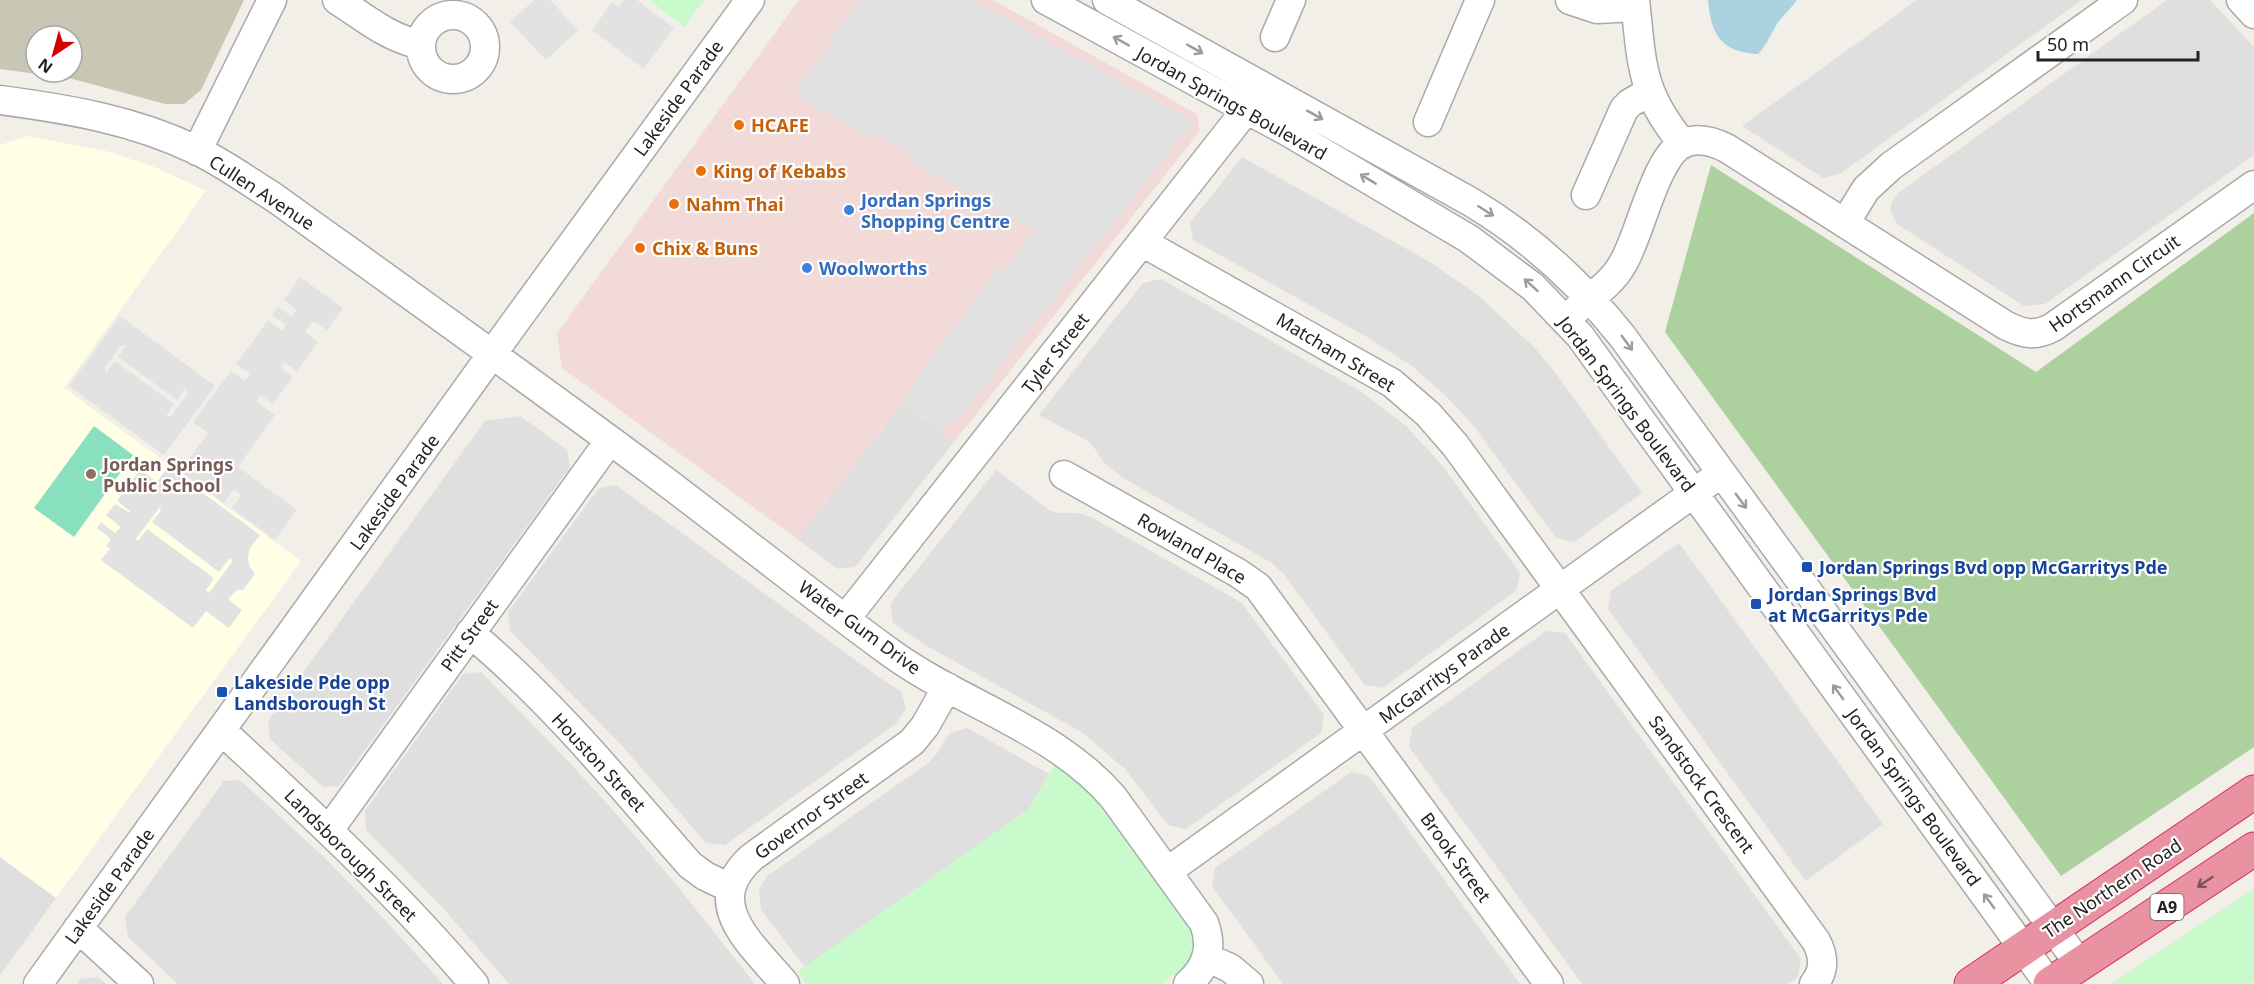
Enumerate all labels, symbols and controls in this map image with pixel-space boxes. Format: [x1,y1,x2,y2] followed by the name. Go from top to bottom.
[24,24,84,84] north arrow
[2038,24,2198,62] scale bar
[2047,32,2089,56] text: 50 m
[628,35,728,161] street label: Lakeside Parade
[1113,35,1131,46] one-way arrow
[1131,40,1331,165] street label: Jordan Springs Boulevard
[1186,43,1203,55] one-way arrow
[33,53,57,79] text: N
[1306,110,1324,121] one-way arrow
[751,113,809,137] place label: HCAFE
[732,118,746,132] marker: HCAFE
[205,149,319,235] street label: Cullen Avenue
[713,159,846,183] place label: King of Kebabs
[694,164,708,178] marker: King of Kebabs
[1360,173,1377,185] one-way arrow
[859,188,1010,233] place label: Jordan Springs Shopping Centre
[686,192,784,216] place label: Nahm Thai
[667,197,681,211] marker: Nahm Thai
[842,203,856,217] marker: Jordan Springs Shopping Centre
[1477,204,1494,217] one-way arrow
[2044,229,2185,337] street label: Hortsmann Circuit
[652,236,758,260] place label: Chix & Buns
[633,241,647,255] marker: Chix & Buns
[819,256,927,280] place label: Woolworths
[800,261,814,275] marker: Woolworths
[1524,278,1539,292] one-way arrow
[1016,307,1094,398] street label: Tyler Street
[1272,307,1400,397] street label: Matcham Street
[1552,310,1701,497] street label: Jordan Springs Boulevard
[1621,335,1633,351] one-way arrow
[344,429,444,555] street label: Lakeside Parade
[101,452,233,497] place label: Jordan Springs Public School
[84,467,98,481] marker: Jordan Springs Public School
[1734,493,1747,509] one-way arrow
[1133,507,1251,589] street label: Rowland Place
[1817,555,2168,579] place label: Jordan Springs Bvd opp McGarritys Pde
[1800,560,1814,574] marker: Jordan Springs Bvd opp McGarritys Pde
[794,575,926,679] street label: Water Gum Drive
[1766,582,1937,627] place label: Jordan Springs Bvd at McGarritys Pde
[435,594,504,676] street label: Pitt Street
[1749,597,1763,611] marker: Jordan Springs Bvd at McGarritys Pde
[1374,617,1514,729] street label: McGarritys Parade
[234,670,390,715] place label: Lakeside Pde opp Landsborough St
[1832,684,1844,700] one-way arrow
[215,685,229,699] marker: Lakeside Pde opp Landsborough St
[1840,702,1987,891] street label: Jordan Springs Boulevard
[547,707,652,817] street label: Houston Street
[1644,710,1760,858] street label: Sandstock Crescent
[749,765,873,864] street label: Governor Street
[279,783,423,927] street label: Landsborough Street
[1415,807,1497,907] street label: Brook Street
[59,823,159,949] street label: Lakeside Parade
[2038,833,2186,943] street label: The Northern Road
[2197,875,2214,888] one-way arrow
[1983,893,1995,909] one-way arrow
[2150,894,2184,920] road number: A9

